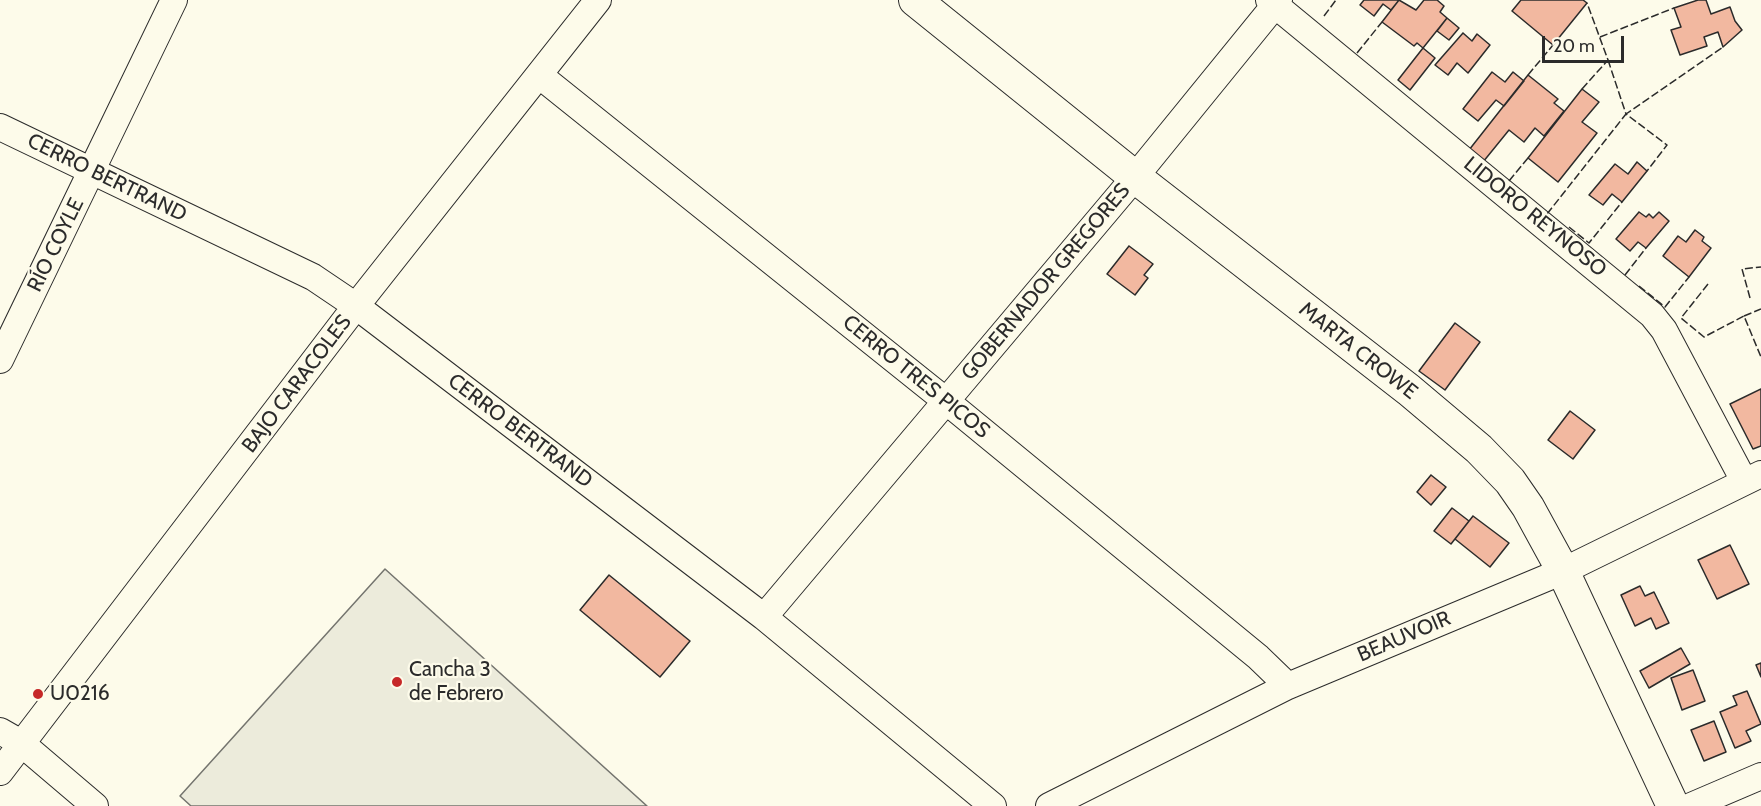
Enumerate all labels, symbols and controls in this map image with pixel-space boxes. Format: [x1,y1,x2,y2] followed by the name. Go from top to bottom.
[1545,24,1628,62] scale bar
[1553,35,1595,57] text: 20 m
[23,128,191,228] street label: CERRO BERTRAND
[1459,152,1611,282] street label: LIDORO REYNOSO
[956,179,1136,385] street label: GOBERNADOR GREGORES
[22,194,90,296] street label: RÍO COYLE
[1294,297,1422,405] street label: MARTA CROWE
[237,310,357,458] street label: BAJO CARACOLES
[837,310,995,444] street label: CERRO TRES PICOS
[443,369,597,493] street label: CERRO BERTRAND
[1354,606,1454,668] street label: BEAUVOIR
[409,657,504,707] place label: Cancha 3 de Febrero
[390,675,404,689] marker: Cancha 3 de Febrero
[50,681,110,707] place label: U0216
[31,687,45,701] marker: U0216

